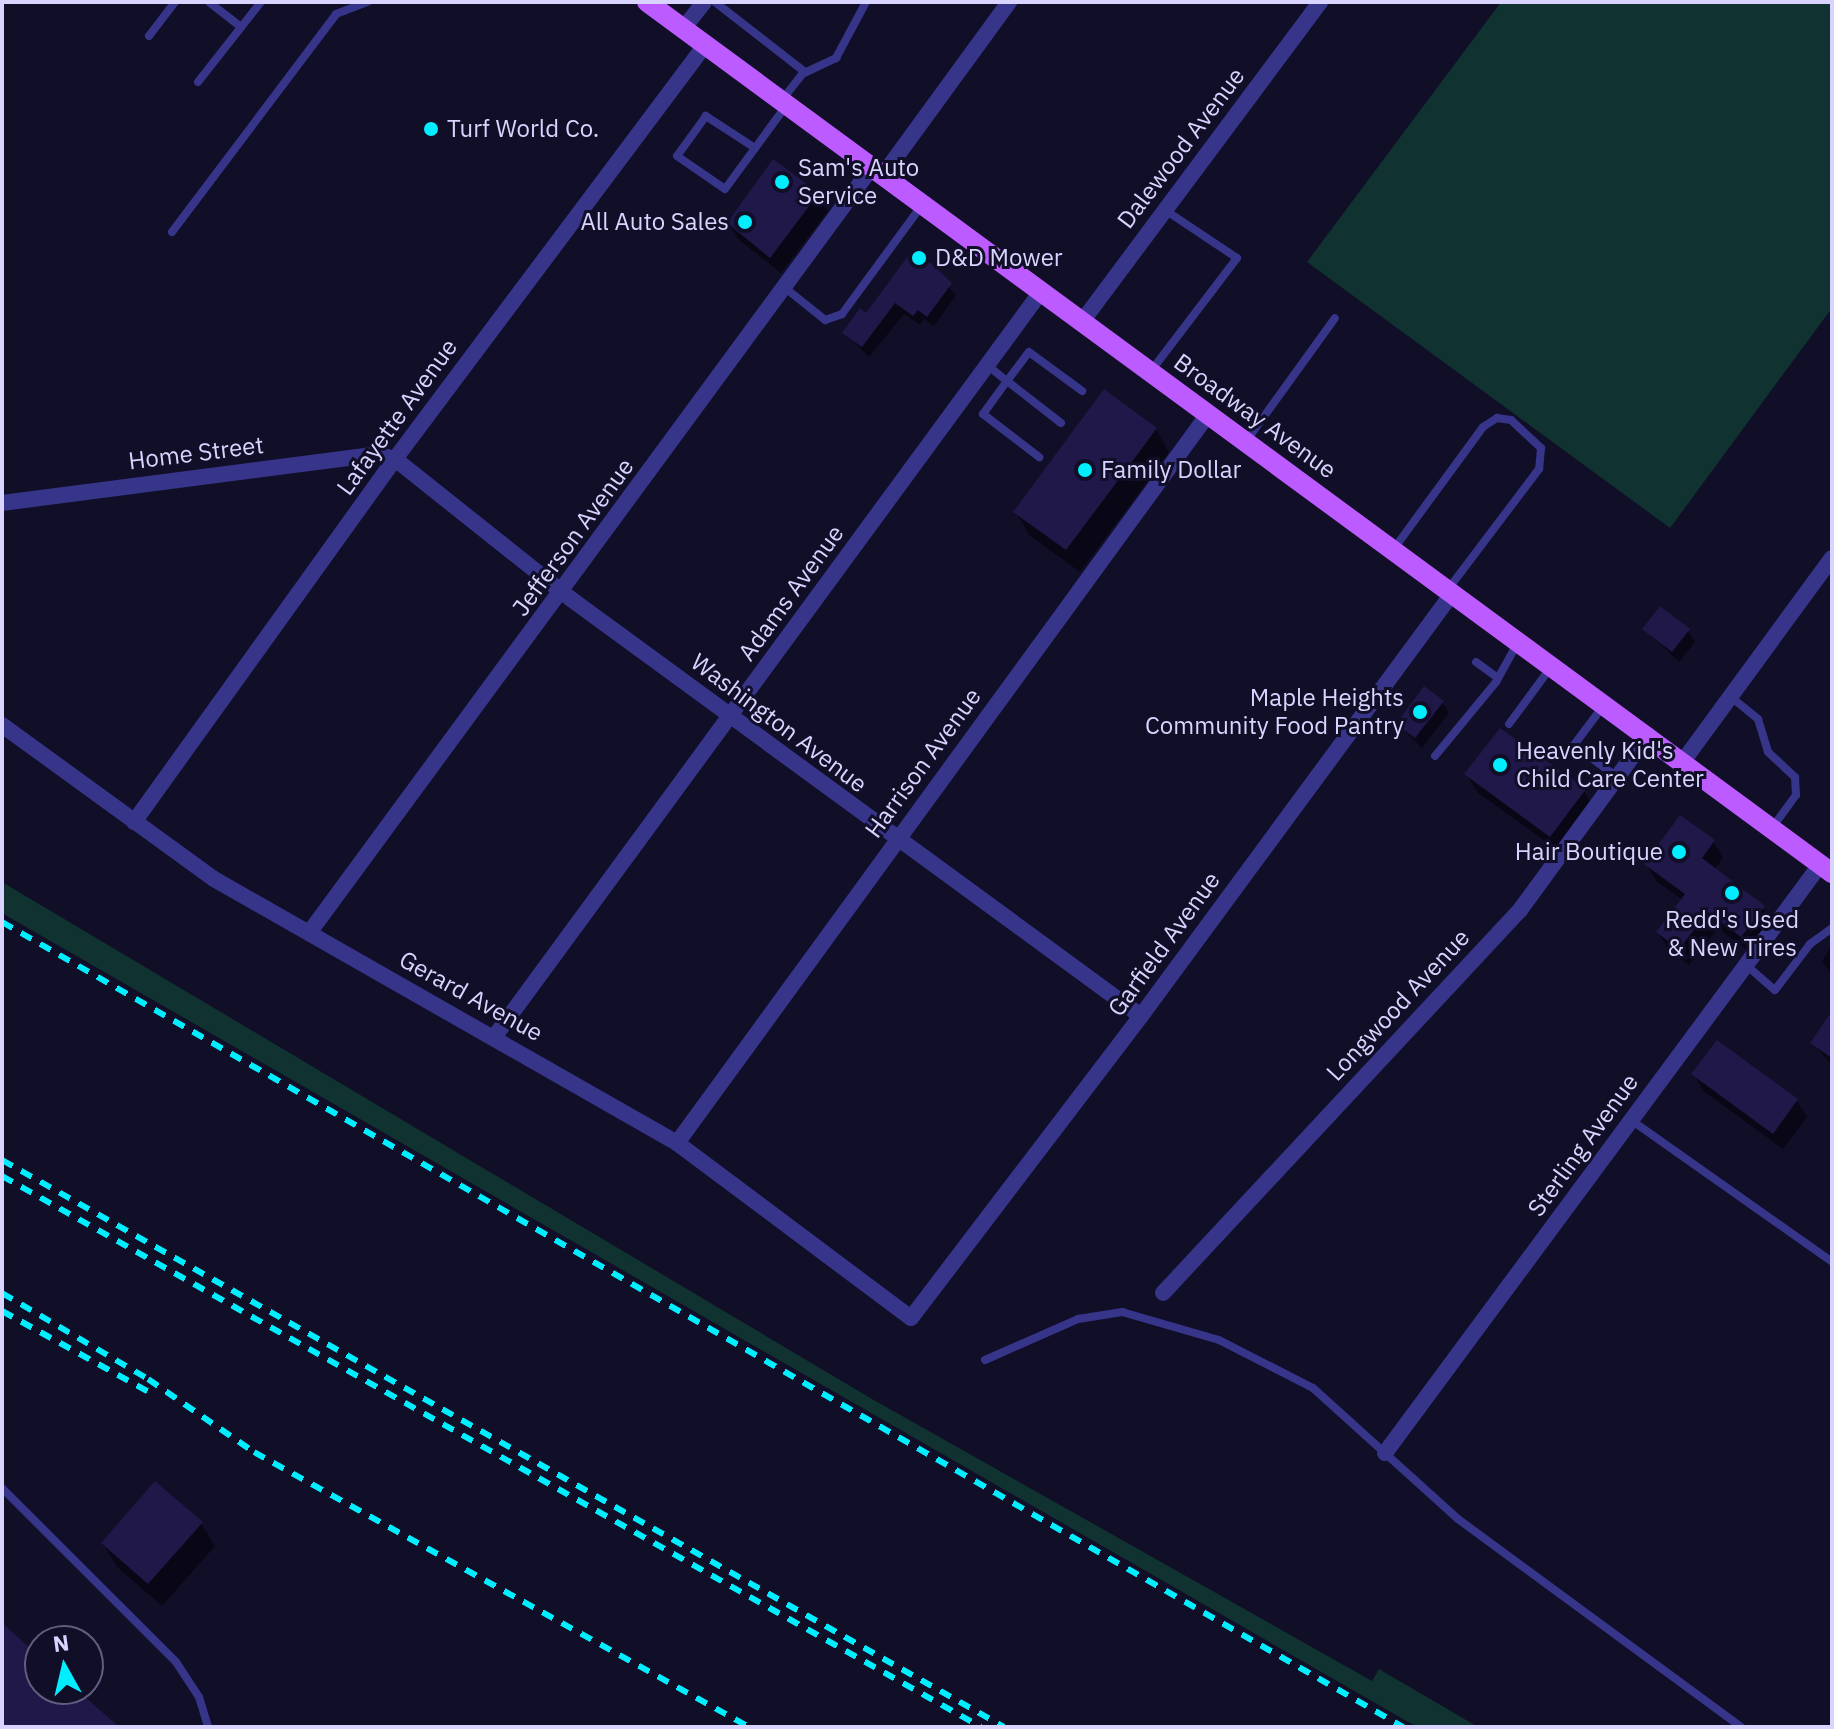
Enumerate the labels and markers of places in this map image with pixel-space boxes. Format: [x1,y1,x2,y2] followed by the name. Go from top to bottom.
[447,115,599,143] place label: Turf World Co.
[422,120,440,138] marker: Turf World Co.
[798,154,919,210] place label: Sam's Auto Service
[773,173,791,191] marker: Sam's Auto Service
[580,208,729,236] place label: All Auto Sales
[736,213,754,231] marker: All Auto Sales
[935,244,1063,272] place label: D&D Mower
[910,249,928,267] marker: D&D Mower
[1101,456,1241,484] place label: Family Dollar
[1076,461,1094,479] marker: Family Dollar
[1145,684,1404,740] place label: Maple Heights Community Food Pantry
[1411,703,1429,721] marker: Maple Heights Community Food Pantry
[1516,737,1704,793] place label: Heavenly Kid's Child Care Center
[1491,756,1509,774] marker: Heavenly Kid's Child Care Center
[1515,838,1663,866] place label: Hair Boutique
[1670,843,1688,861] marker: Hair Boutique
[1723,884,1741,902] marker: Redd's Used & New Tires
[1665,906,1799,962] place label: Redd's Used & New Tires

